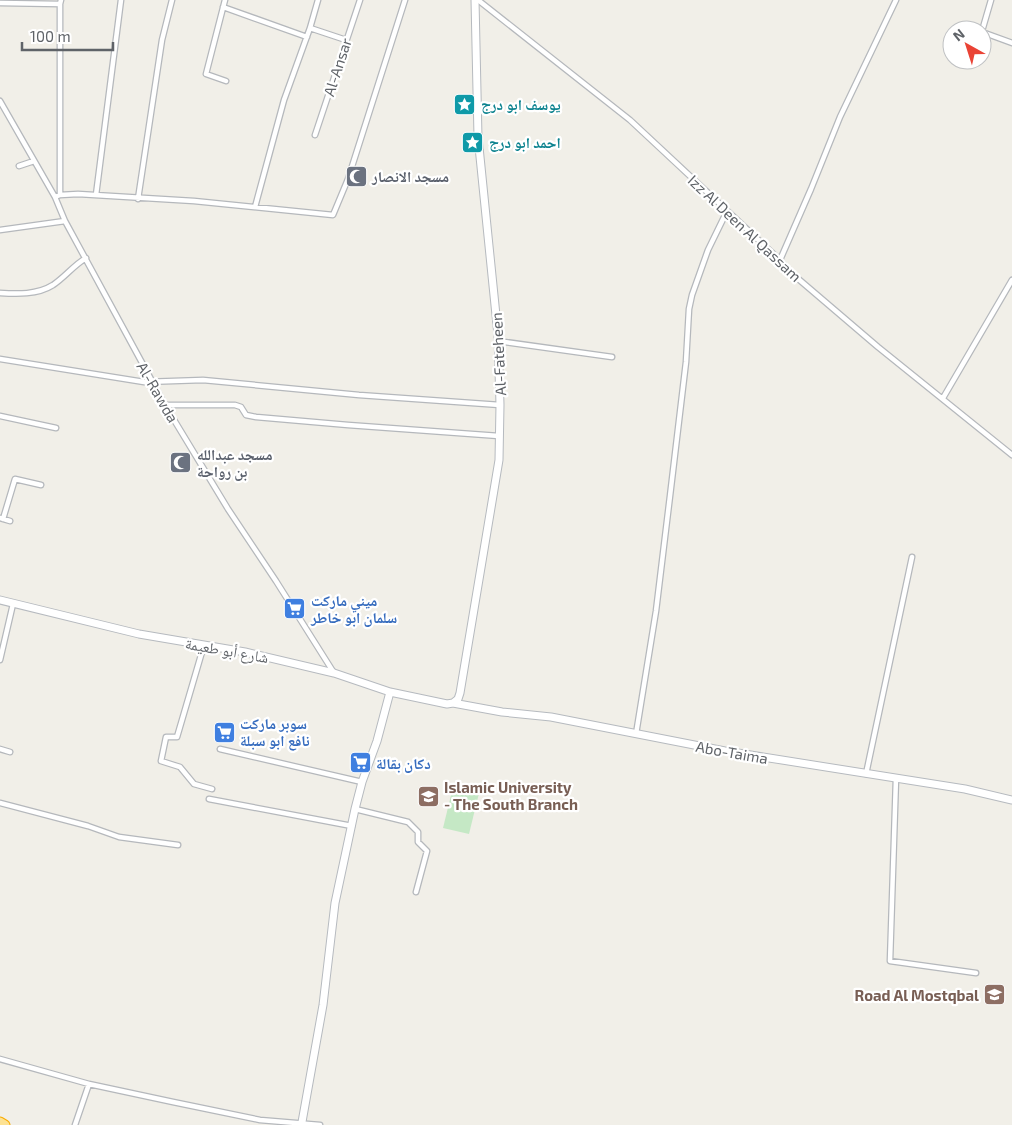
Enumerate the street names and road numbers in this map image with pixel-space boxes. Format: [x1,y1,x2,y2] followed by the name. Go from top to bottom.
[319,36,355,98] street label: Al-Ansar
[684,171,805,286] street label: Izz Al Deen Al Qassam
[487,312,509,396] street label: Al-Fateheen
[133,359,183,425] street label: Al-Rawda
[184,634,270,668] street label: شارع أبو طعيمة
[695,737,769,767] street label: Abo-Taima

